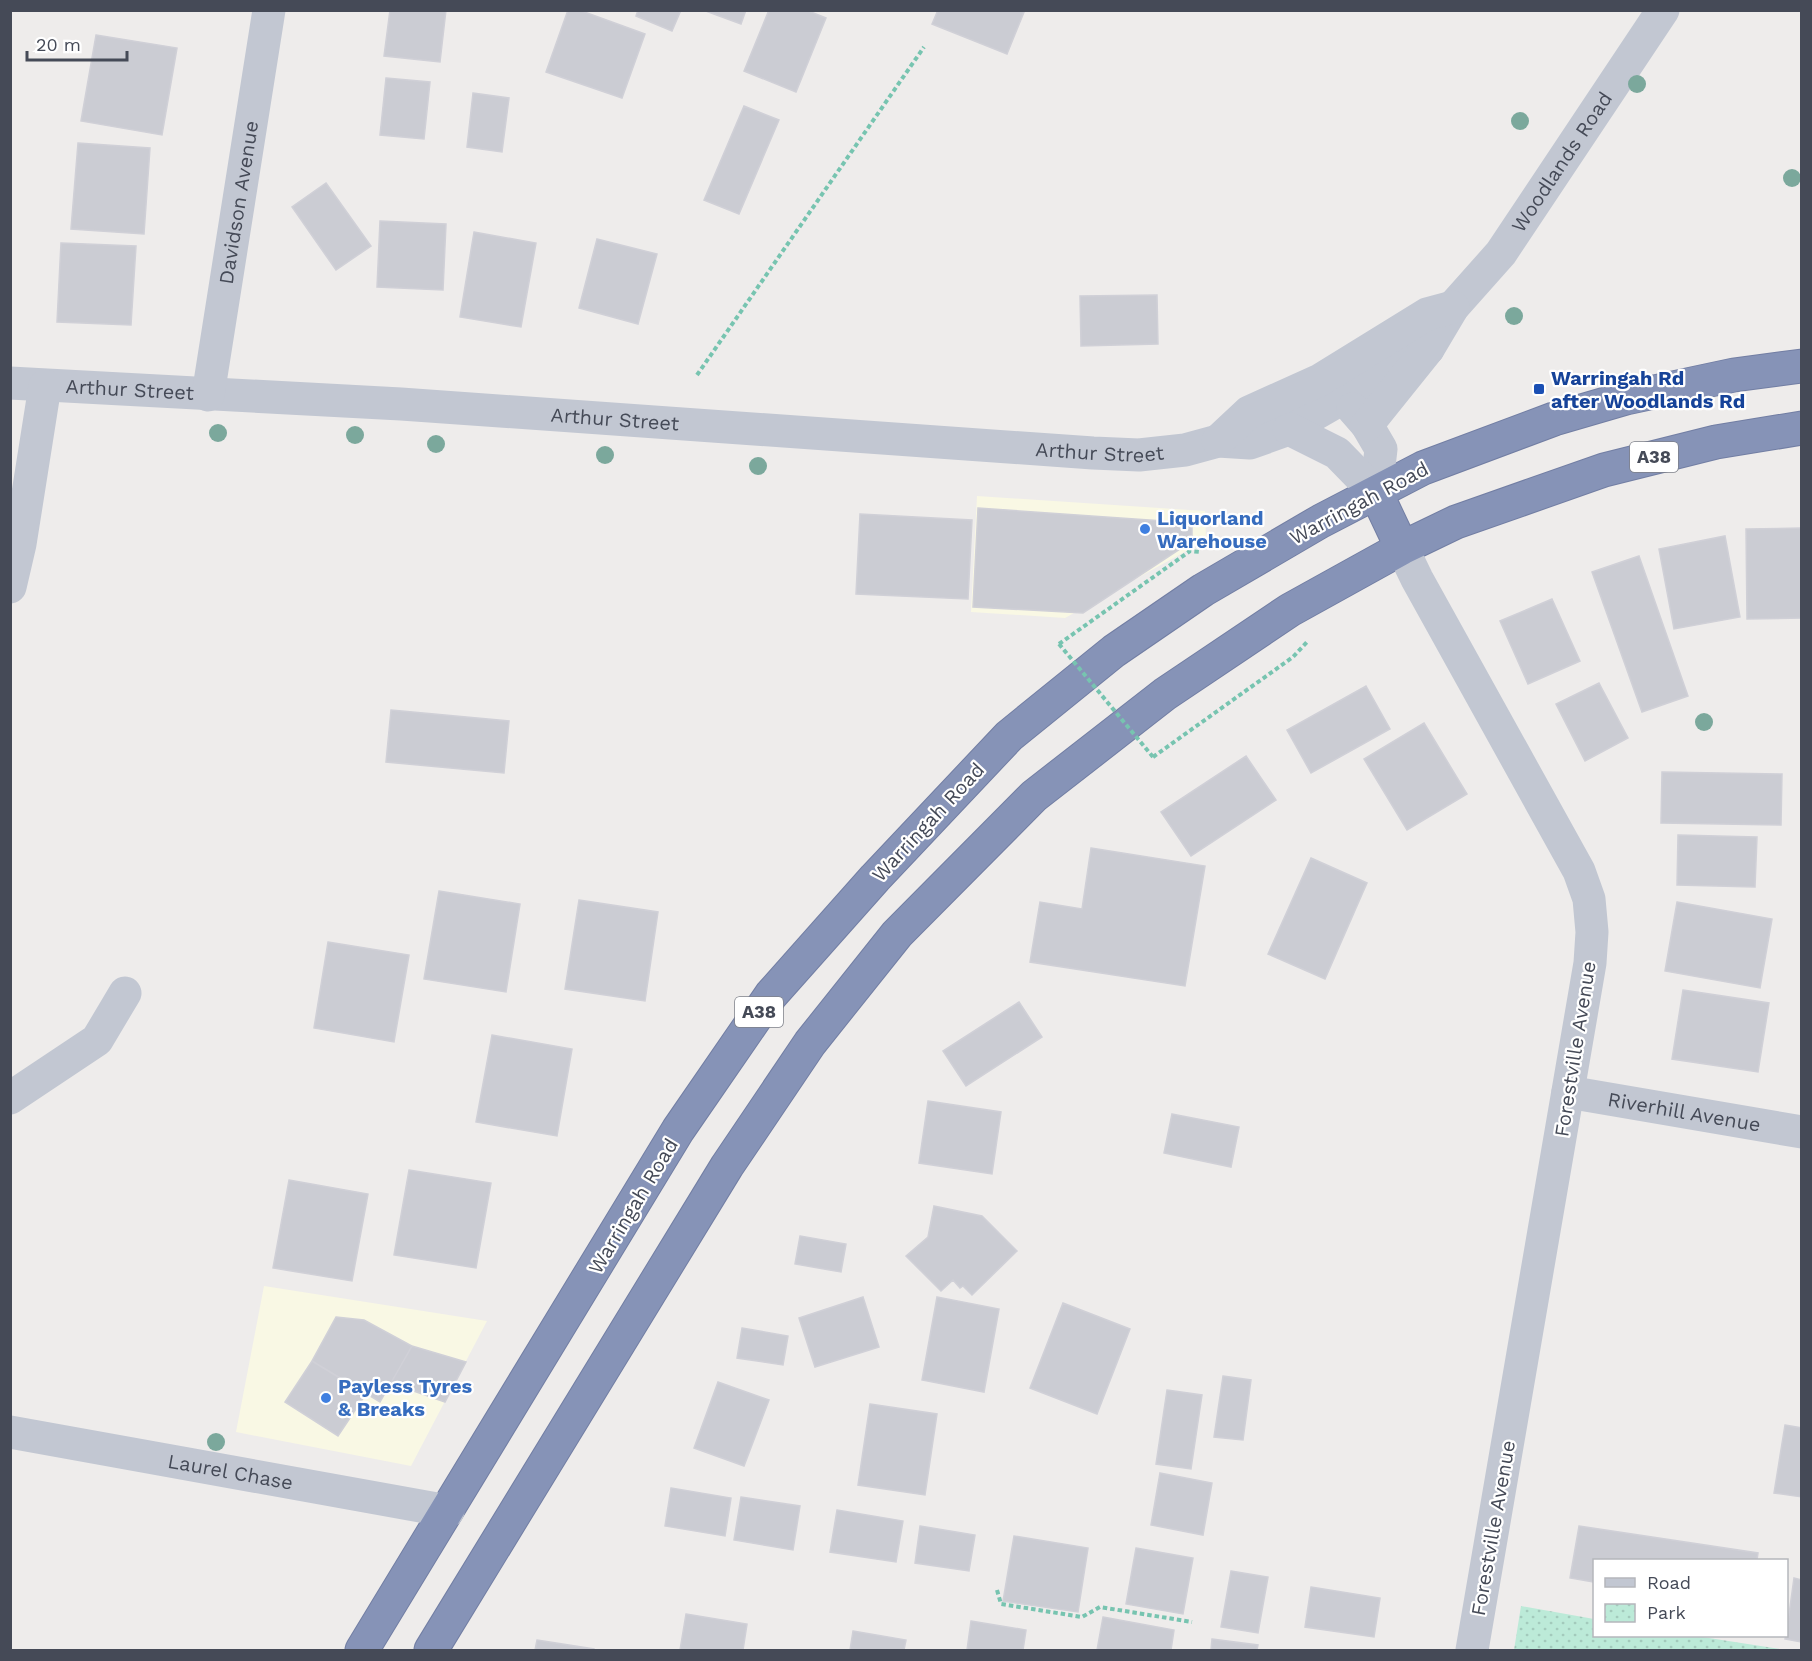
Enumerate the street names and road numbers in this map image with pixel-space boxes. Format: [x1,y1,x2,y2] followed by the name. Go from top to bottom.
[1506,87,1617,237] street label: Woodlands Road
[214,119,263,286] street label: Davidson Avenue
[65,374,195,405] street label: Arthur Street
[550,403,681,436] street label: Arthur Street
[1035,437,1166,467] street label: Arthur Street
[1630,442,1678,472] road number: A38
[1285,456,1433,550] street label: Warringah Road
[867,758,989,886] street label: Warringah Road
[1549,959,1601,1139] street label: Forestville Avenue
[735,997,783,1027] road number: A38
[1606,1087,1763,1137] street label: Riverhill Avenue
[583,1134,683,1278] street label: Warringah Road
[1466,1438,1520,1618] street label: Forestville Avenue
[166,1449,295,1495] street label: Laurel Chase

